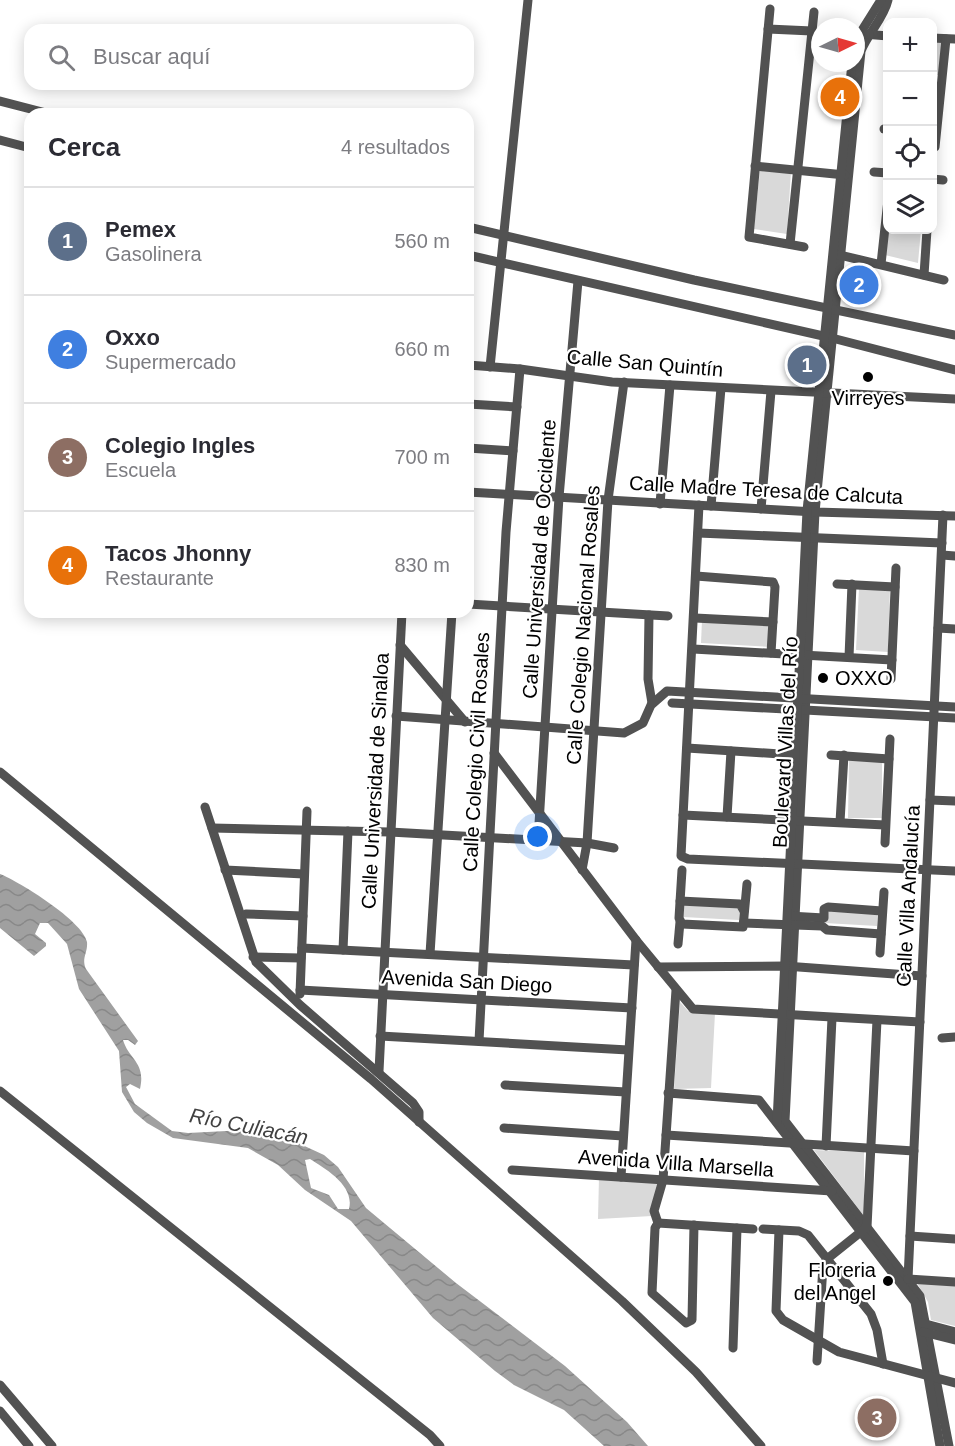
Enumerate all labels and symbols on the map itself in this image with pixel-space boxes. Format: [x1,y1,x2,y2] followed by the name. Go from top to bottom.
[811,18,865,72] north arrow
[820,74,860,120] pin: 4
[840,262,878,308] pin: 2
[788,342,826,388] pin: 1
[566,345,724,381] street label: Calle San Quintín
[861,370,875,384] marker: Virreyes
[832,387,905,409] place label: Virreyes
[518,418,560,700] street label: Calle Universidad de Occidente
[629,472,904,508] street label: Calle Madre Teresa de Calcuta
[562,484,604,766] street label: Calle Colegio Nacional Rosales
[459,632,493,872] street label: Calle Colegio Civil Rosales
[768,636,802,848] street label: Boulevard Villas del Río
[357,651,393,910] street label: Calle Universidad de Sinaloa
[835,667,893,689] place label: OXXO
[816,671,830,685] marker: OXXO
[892,804,924,987] street label: Calle Villa Andalucía
[523,822,552,851] your location
[381,966,553,996] street label: Avenida San Diego
[188,1103,310,1149] water label: Río Culiacán
[577,1145,775,1181] street label: Avenida Villa Marsella
[794,1259,877,1304] place label: Floreria del Angel
[881,1274,895,1288] marker: Floreria del Angel
[858,1396,896,1440] pin: 3

